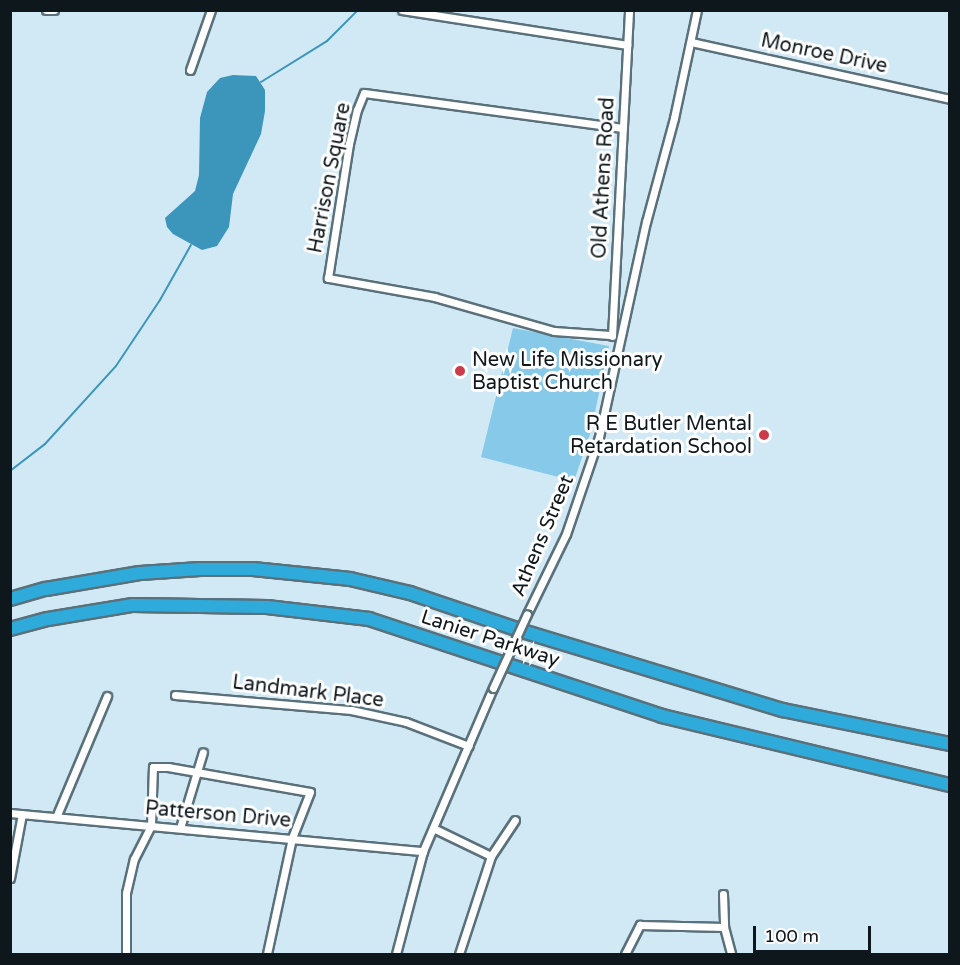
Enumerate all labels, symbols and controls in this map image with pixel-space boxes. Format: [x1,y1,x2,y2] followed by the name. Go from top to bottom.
[759,29,889,79] street label: Monroe Drive
[588,97,620,259] street label: Old Athens Road
[304,101,356,255] street label: Harrison Square
[472,348,662,395] place label: New Life Missionary Baptist Church
[453,364,467,378] marker: New Life Missionary Baptist Church
[570,412,752,459] place label: R E Butler Mental Retardation School
[757,428,771,442] marker: R E Butler Mental Retardation School
[507,472,579,600] street label: Athens Street
[418,605,562,673] street label: Lanier Parkway
[231,671,385,713] street label: Landmark Place
[144,797,292,833] street label: Patterson Drive
[756,914,874,952] scale bar
[764,925,819,947] text: 100 m

